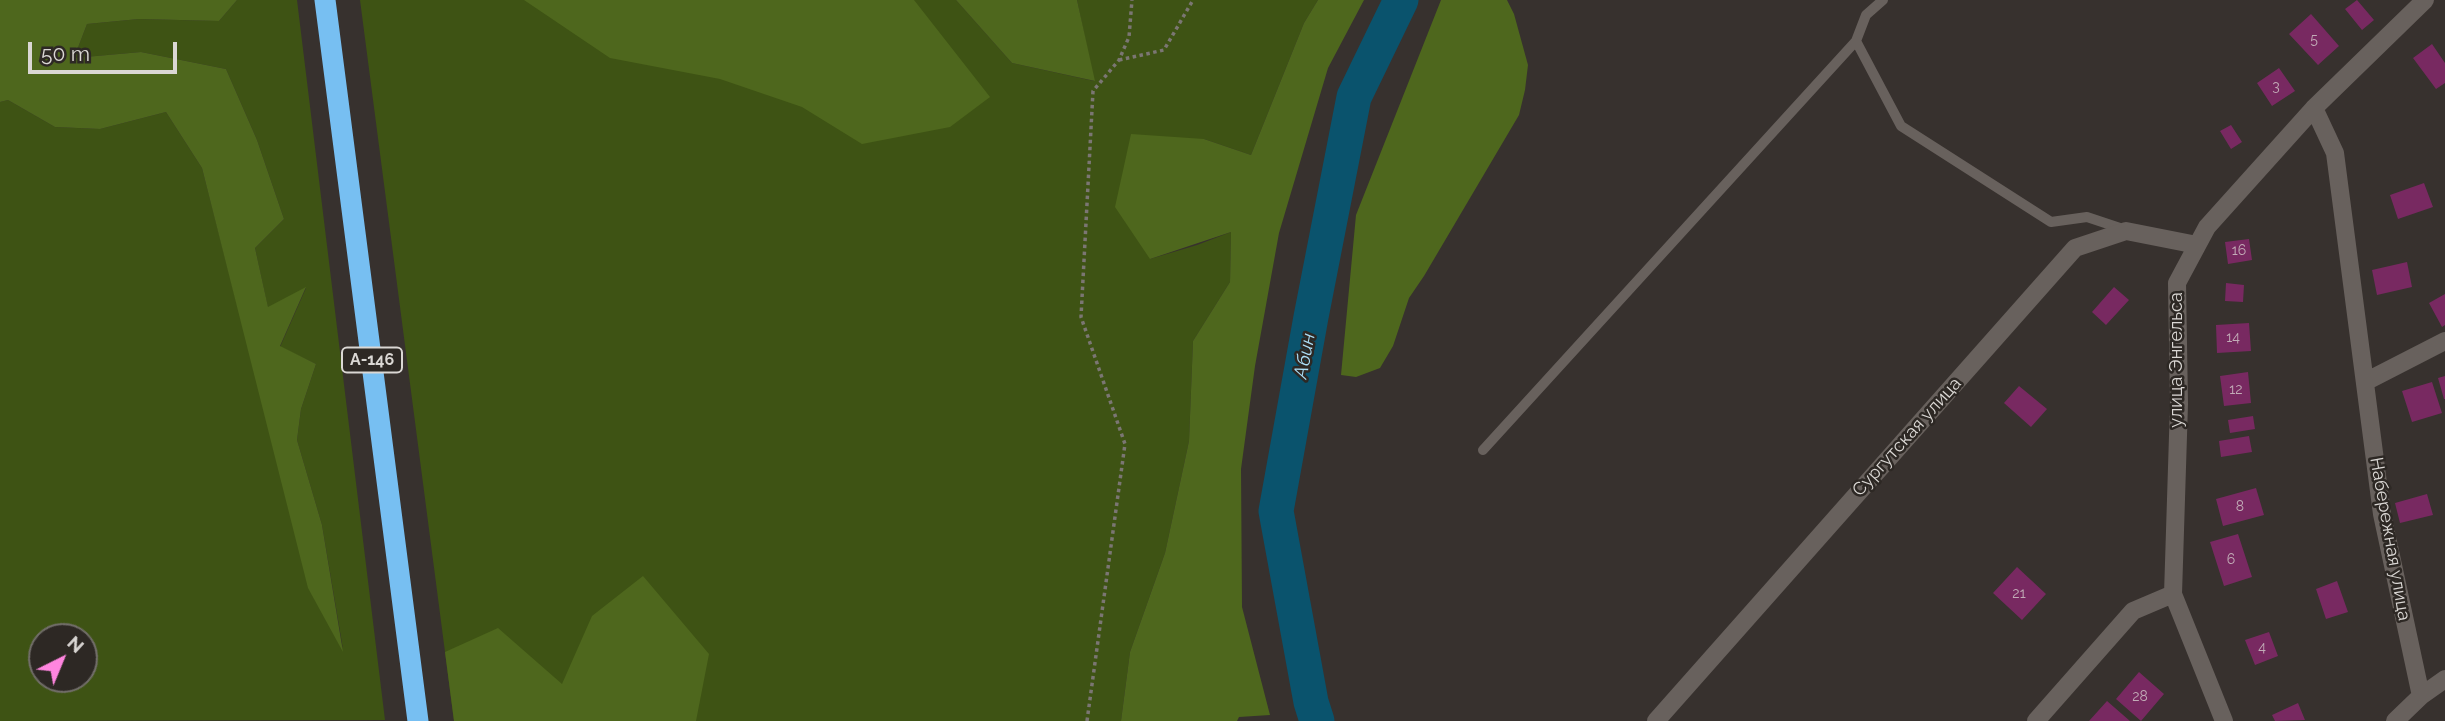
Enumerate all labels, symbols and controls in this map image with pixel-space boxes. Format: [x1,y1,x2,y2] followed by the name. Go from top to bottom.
[32,28,180,72] scale bar
[2310,32,2318,48] house number: 5
[41,41,90,66] text: 50 m
[2272,79,2280,95] house number: 3
[2232,243,2246,259] house number: 16
[2166,292,2188,428] street label: улица Энгельса
[2226,330,2240,346] house number: 14
[1289,331,1321,381] water label: Абин
[342,348,402,372] road number: А-146
[1848,373,1966,501] street label: Сургутская улица
[2229,382,2243,398] house number: 12
[2365,456,2415,622] street label: Набережная улица
[2236,499,2244,515] house number: 8
[2227,552,2235,568] house number: 6
[2012,586,2026,602] house number: 21
[28,623,98,693] north arrow
[63,631,89,657] text: N
[2258,640,2266,656] house number: 4
[2132,689,2148,705] house number: 28

